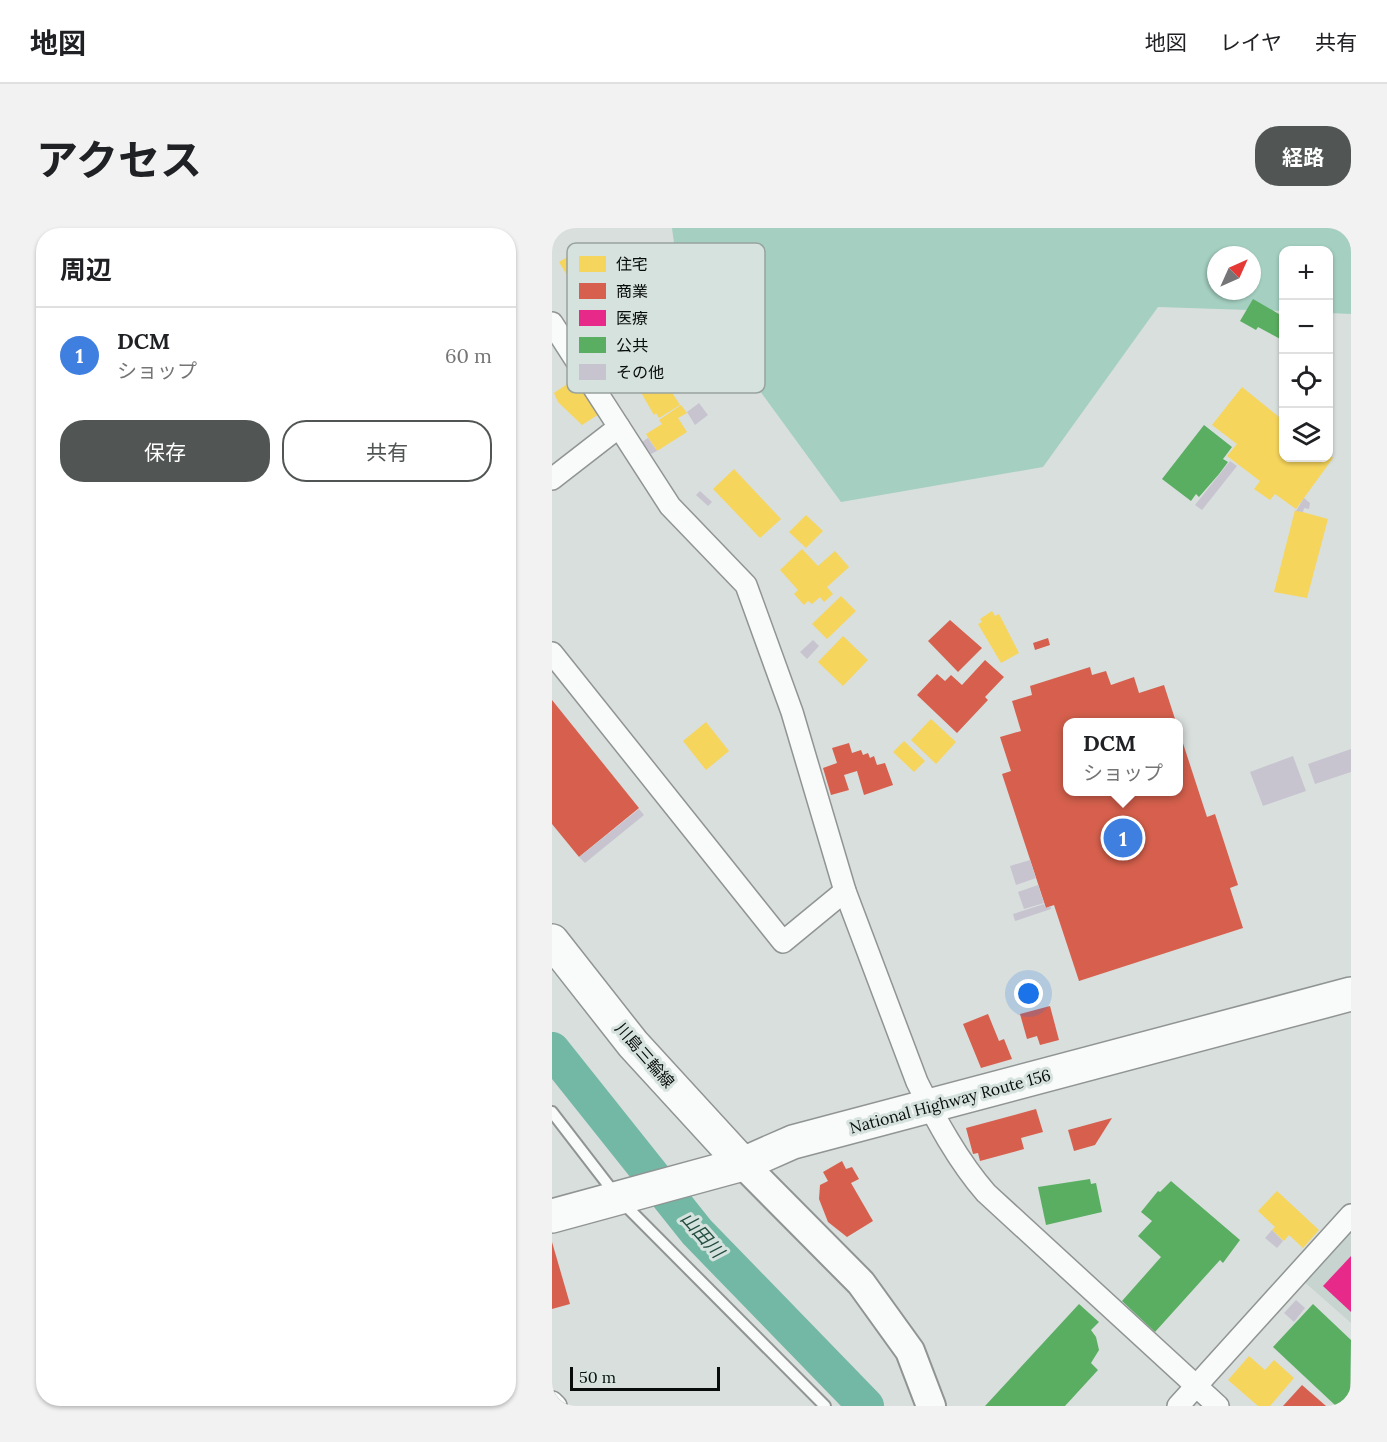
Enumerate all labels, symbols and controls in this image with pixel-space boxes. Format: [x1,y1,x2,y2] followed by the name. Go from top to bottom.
[30,25,86,61] text: 地図
[1145,29,1187,56] text: 地図
[1220,29,1282,56] text: レイヤ
[1315,29,1357,56] text: 共有
[1255,126,1351,186] button: 経路
[36,133,202,187] text: アクセス
[567,243,765,393] legend
[1207,246,1261,300] north arrow
[1279,246,1333,462] map controls
[1279,246,1333,300] button: +
[60,253,112,286] text: 周辺
[616,254,648,274] text: 住宅
[616,281,648,301] text: 商業
[1279,300,1333,354] button: −
[616,308,648,328] text: 医療
[117,327,170,355] text: DCM
[616,335,648,355] text: 公共
[75,343,84,368] text: 1
[445,343,492,368] text: 60 m
[1279,354,1333,408] button: locate
[117,358,197,383] text: ショップ
[616,362,664,382] text: その他
[1279,408,1333,462] button: layers
[60,420,270,482] button: 保存
[282,420,492,482] button: 共有
[1063,718,1183,796] popup
[1083,729,1136,757] text: DCM
[1083,760,1163,785] text: ショップ
[1104,816,1142,860] pin: 1
[1014,979,1043,1008] your location
[611,1018,679,1092] street label: 川島三輪線
[847,1064,1053,1138] street label: National Highway Route 156
[676,1207,730,1264] water label: 山田川
[570,1364,720,1392] scale bar
[579,1367,616,1387] text: 50 m

